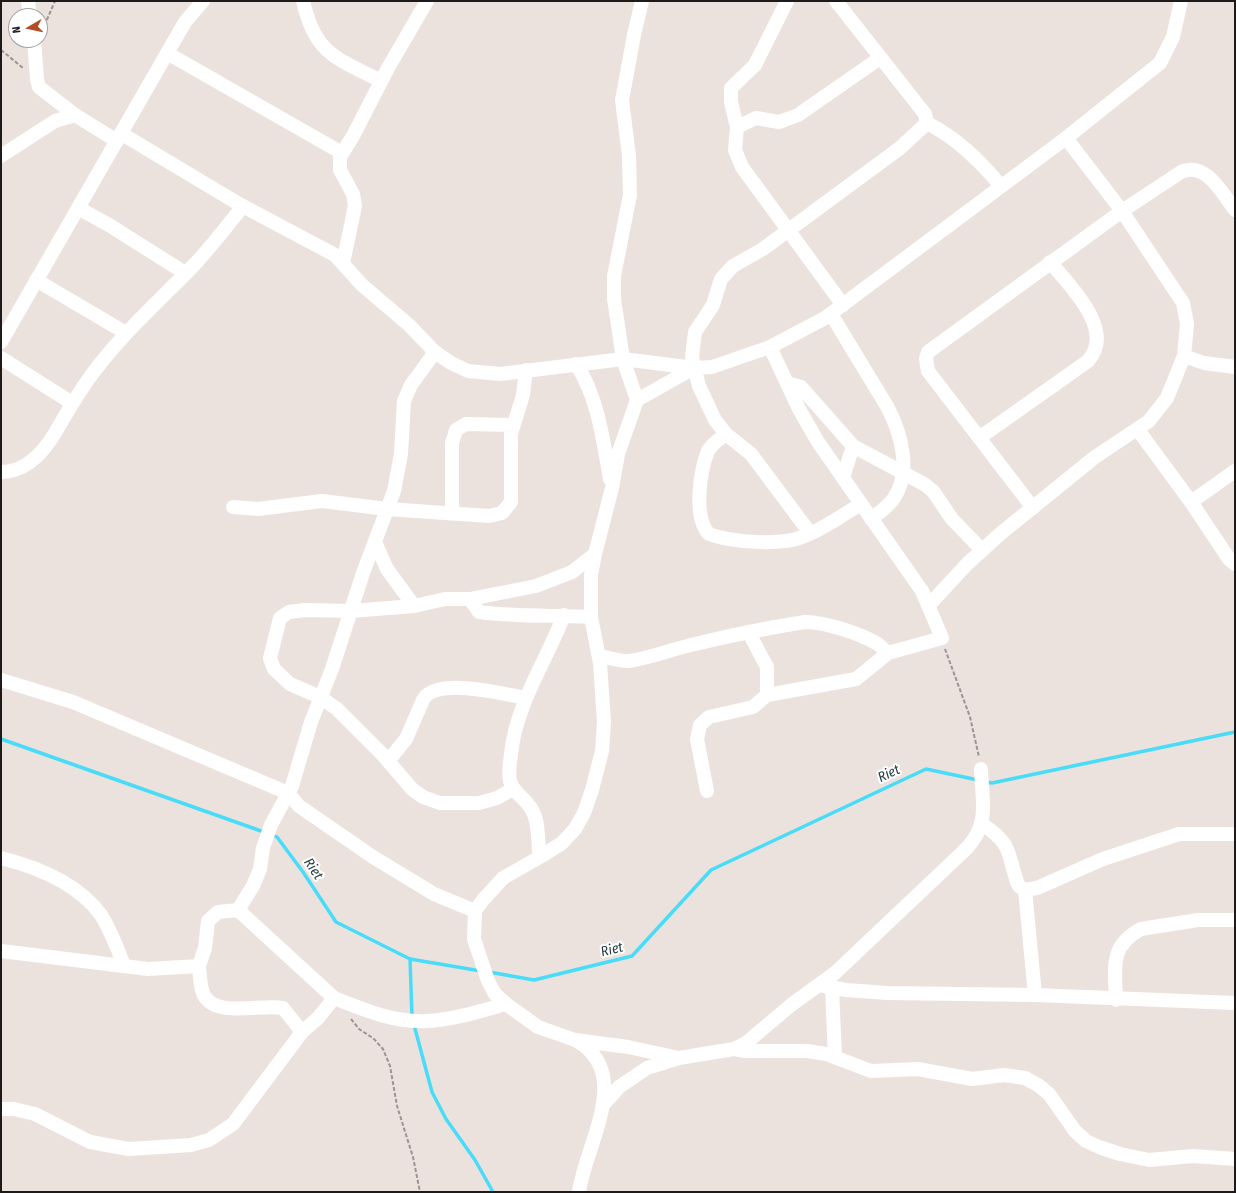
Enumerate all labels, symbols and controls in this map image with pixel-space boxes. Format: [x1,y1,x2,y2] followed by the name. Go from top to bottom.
[8,8,48,48] north arrow
[10,26,24,34] text: N
[875,762,903,786] water label: Riet
[300,855,326,883] water label: Riet
[599,939,625,961] water label: Riet

